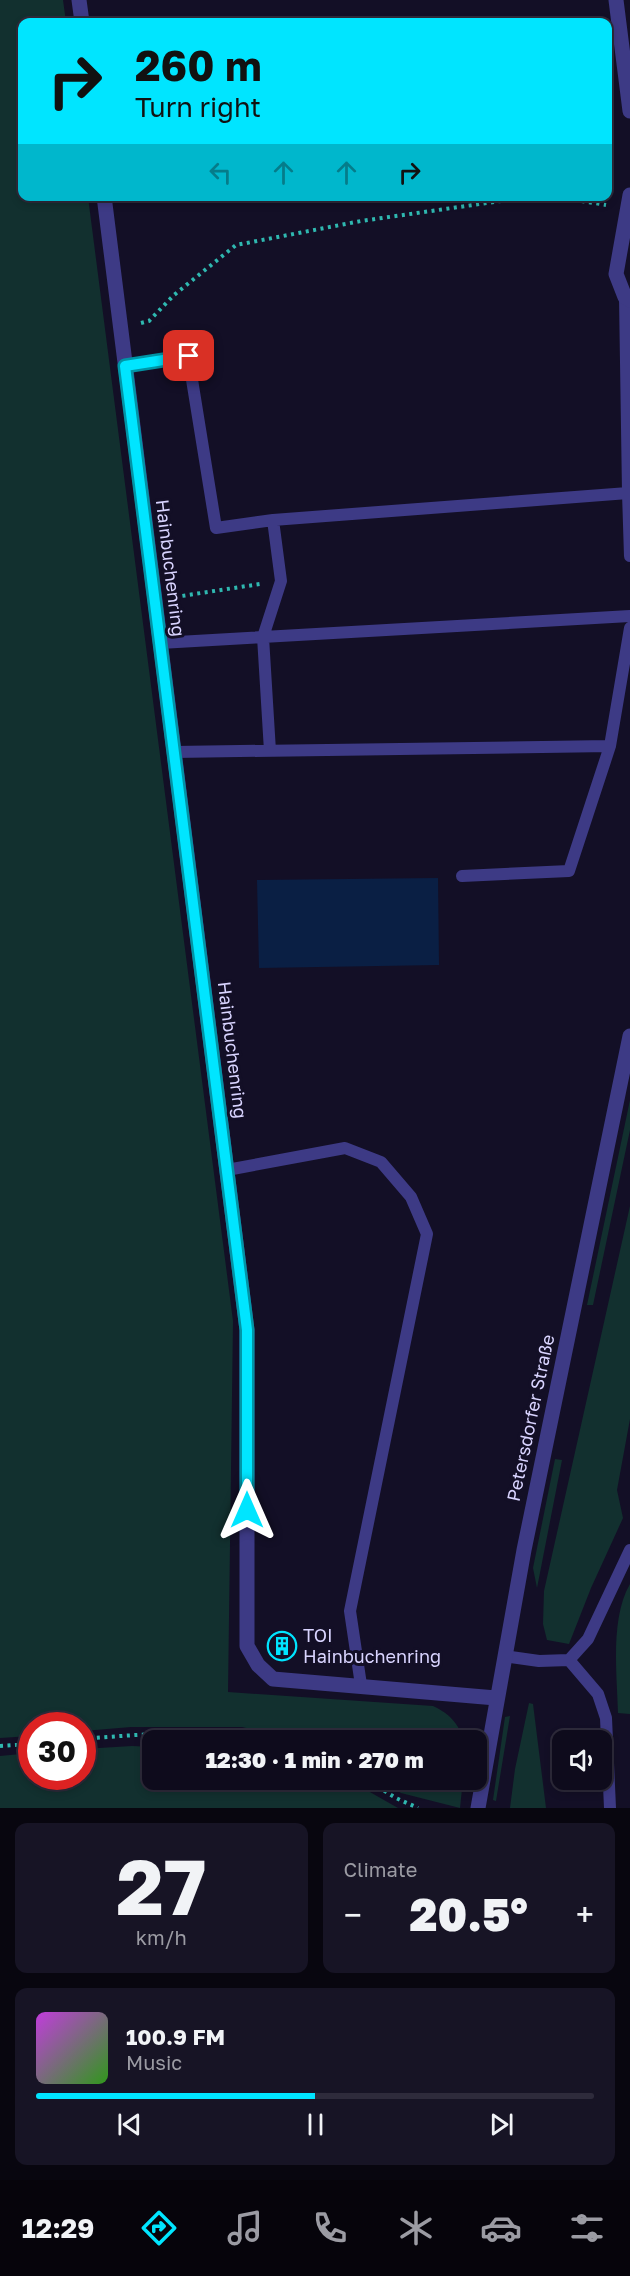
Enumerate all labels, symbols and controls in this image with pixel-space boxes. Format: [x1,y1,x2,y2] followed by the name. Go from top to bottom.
[135,40,262,90] text: 260 m
[36,42,114,120] icon: right
[135,91,261,123] text: Turn right
[204,156,237,189] icon: left
[267,156,300,189] icon: ahead
[330,156,363,189] icon: ahead
[393,156,426,189] icon: right
[163,330,214,381] pin
[172,339,205,372] icon: arrive
[152,498,190,638] street label: Hainbuchenring
[214,980,252,1120] street label: Hainbuchenring
[502,1332,558,1503] street label: Petersdorfer Straße
[215,1478,279,1542] position arrow
[303,1624,441,1667] place label: TOI Hainbuchenring
[266,1630,298,1662] building icon: TOI Hainbuchenring
[18,1712,96,1790] speed limit sign: 30
[552,1730,612,1790] map controls
[552,1730,612,1790] button: sound
[205,1746,424,1773] text: 12:30 · 1 min · 270 m
[116,1839,206,1932] text: 27
[344,1857,417,1881] text: Climate
[410,1887,528,1941] text: 20.5°
[344,1895,362,1934] text: −
[576,1895,594,1934] text: +
[136,1925,187,1949] text: km/h
[126,2023,225,2050] text: 100.9 FM
[126,2050,182,2074] text: Music
[113,2108,146,2141] icon: previous
[299,2108,332,2141] icon: pause
[485,2108,518,2141] icon: next
[138,2207,180,2249] icon: directions
[224,2207,266,2249] icon: music
[309,2207,351,2249] icon: phone
[395,2207,437,2249] icon: climate
[480,2207,522,2249] icon: car
[566,2207,608,2249] icon: filters
[22,2212,94,2244] text: 12:29

